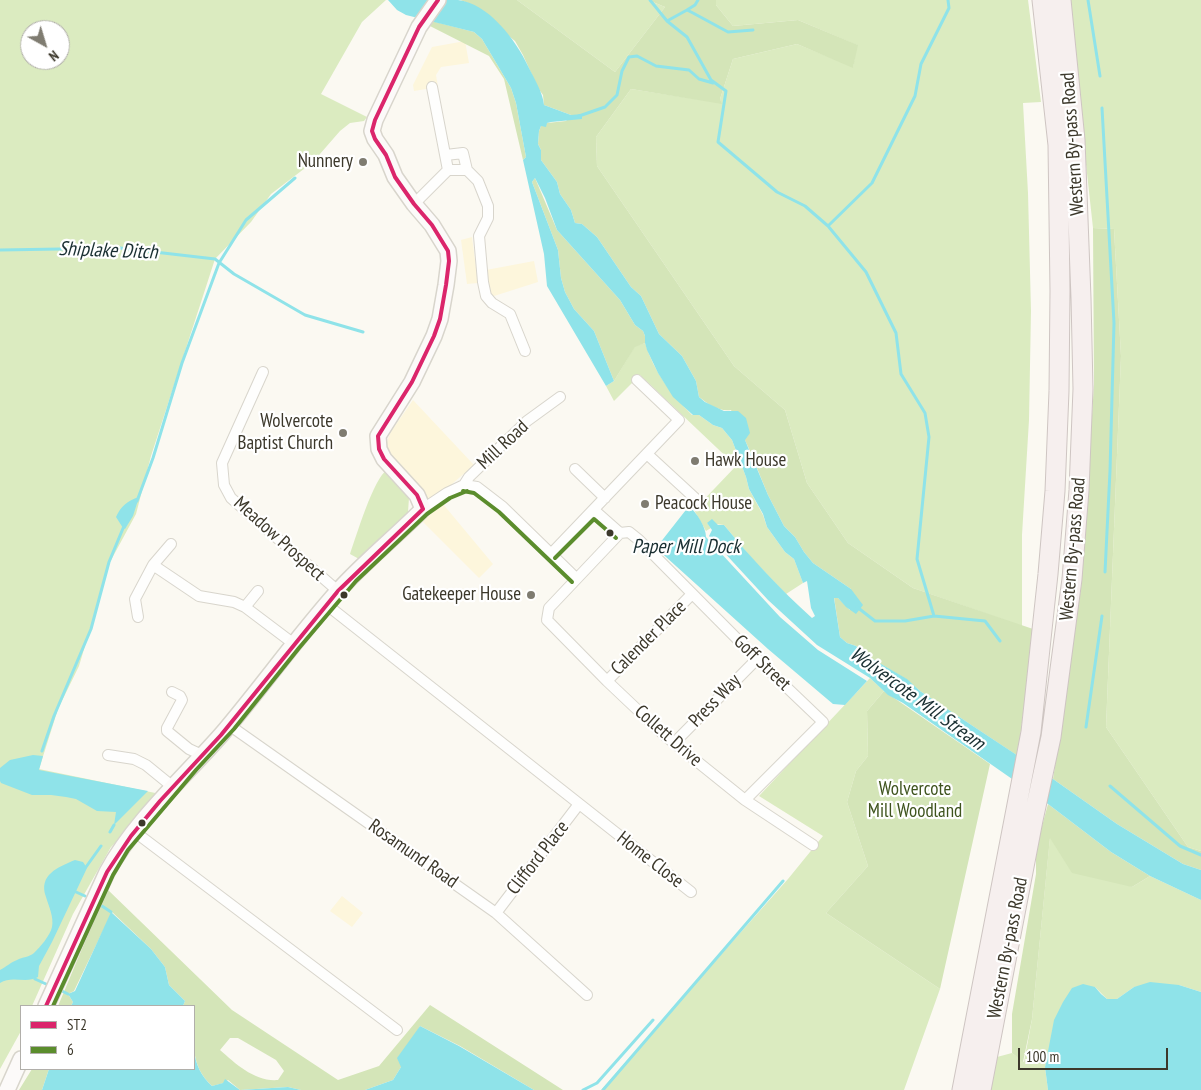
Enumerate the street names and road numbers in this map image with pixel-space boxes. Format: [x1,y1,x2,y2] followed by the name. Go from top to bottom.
[1057,72,1089,216] street label: Western By-pass Road
[473,416,533,474] street label: Mill Road
[1055,476,1091,622] street label: Western By-pass Road
[229,492,329,586] street label: Meadow Prospect
[607,596,691,680] street label: Calender Place
[729,630,795,696] street label: Goff Street
[684,670,746,732] street label: Press Way
[630,700,706,772] street label: Collett Drive
[364,815,462,893] street label: Rosamund Road
[502,817,574,899] street label: Clifford Place
[612,827,688,893] street label: Home Close
[983,875,1033,1021] street label: Western By-pass Road

